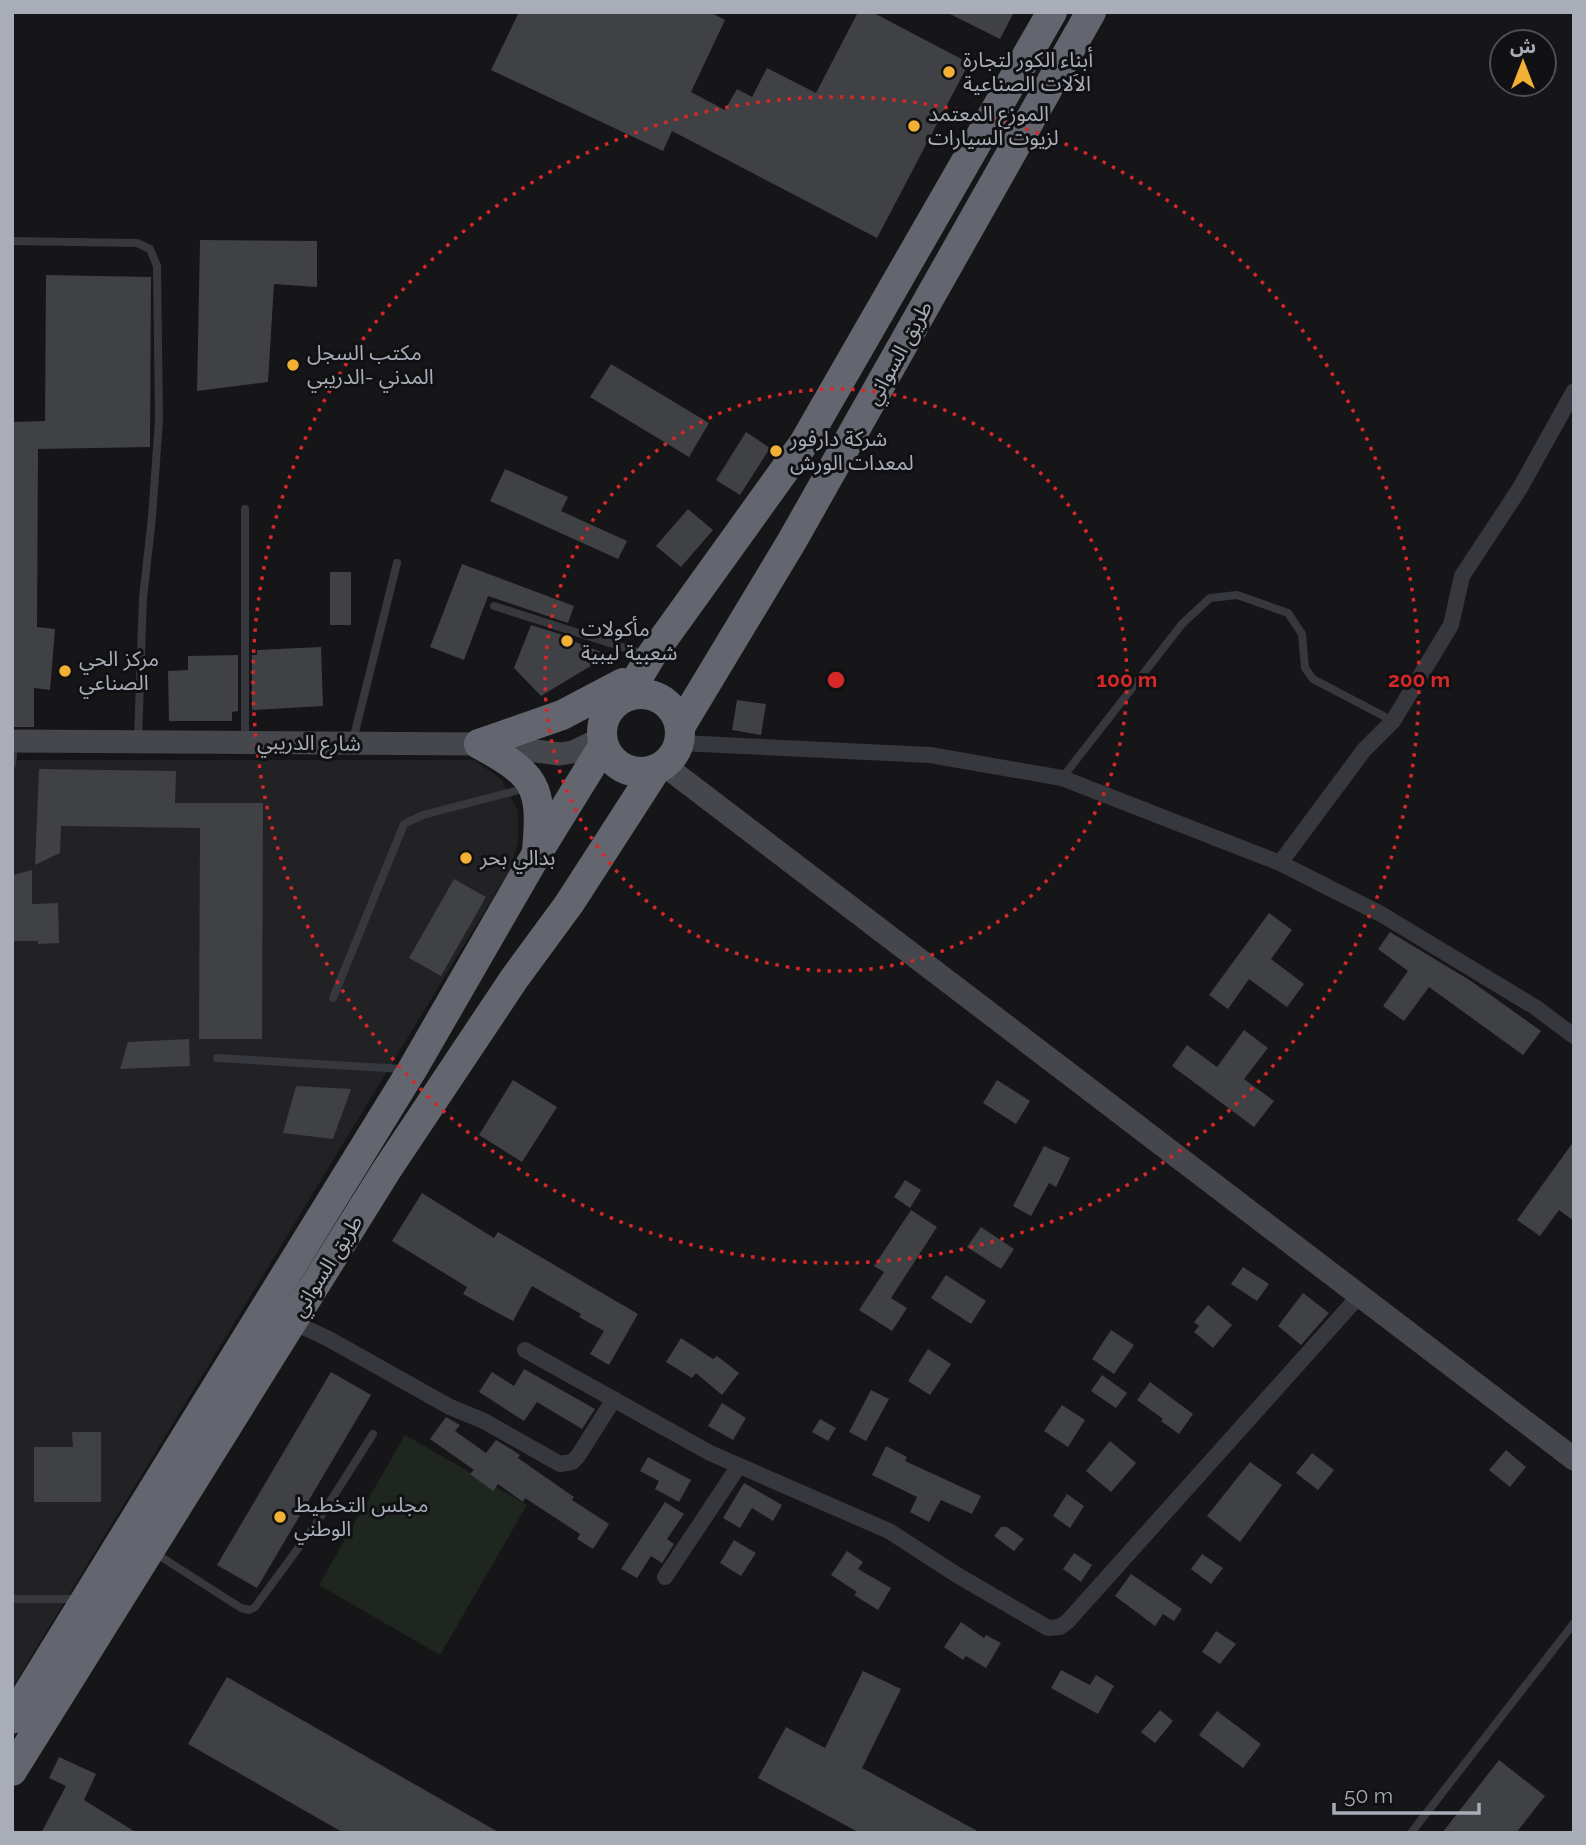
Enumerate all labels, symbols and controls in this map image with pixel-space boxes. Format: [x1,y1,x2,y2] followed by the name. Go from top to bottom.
[1488,28,1558,98] north arrow
[1510,35,1536,57] text: ش
[963,47,1093,96] place label: أبناء الكور لتجارة الاَلات الصناعية
[941,64,957,80] marker: أبناء الكور لتجارة الاَلات الصناعية
[928,101,1059,150] place label: الموزع المعتمد لزيوت السيارات
[906,118,922,134] marker: الموزع المعتمد لزيوت السيارات
[860,296,941,411] street label: طريق السواني
[307,340,434,393] place label: مكتب السجل المدني -الدريبي
[285,357,301,373] marker: مكتب السجل المدني -الدريبي
[789,426,914,475] place label: شركة دارفور لمعدات الورش
[768,443,784,459] marker: شركة دارفور لمعدات الورش
[581,616,678,665] place label: مأكولات شعبية ليبية
[559,633,575,649] marker: مأكولات شعبية ليبية
[79,646,159,699] place label: مركز الحي الصناعي
[57,663,73,679] marker: مركز الحي الصناعي
[1097,667,1157,692] text: 100 m
[1388,667,1450,692] text: 200 m
[824,668,848,692] centre of rings
[257,729,361,760] street label: شارع الدريبي
[479,845,555,874] place label: بدالي بحر
[458,850,474,866] marker: بدالي بحر
[286,1210,371,1323] street label: طريق السواني
[294,1492,429,1545] place label: مجلس التخطيط الوطني
[272,1509,288,1525] marker: مجلس التخطيط الوطني
[1334,1772,1479,1816] scale bar
[1344,1783,1393,1808] text: 50 m

